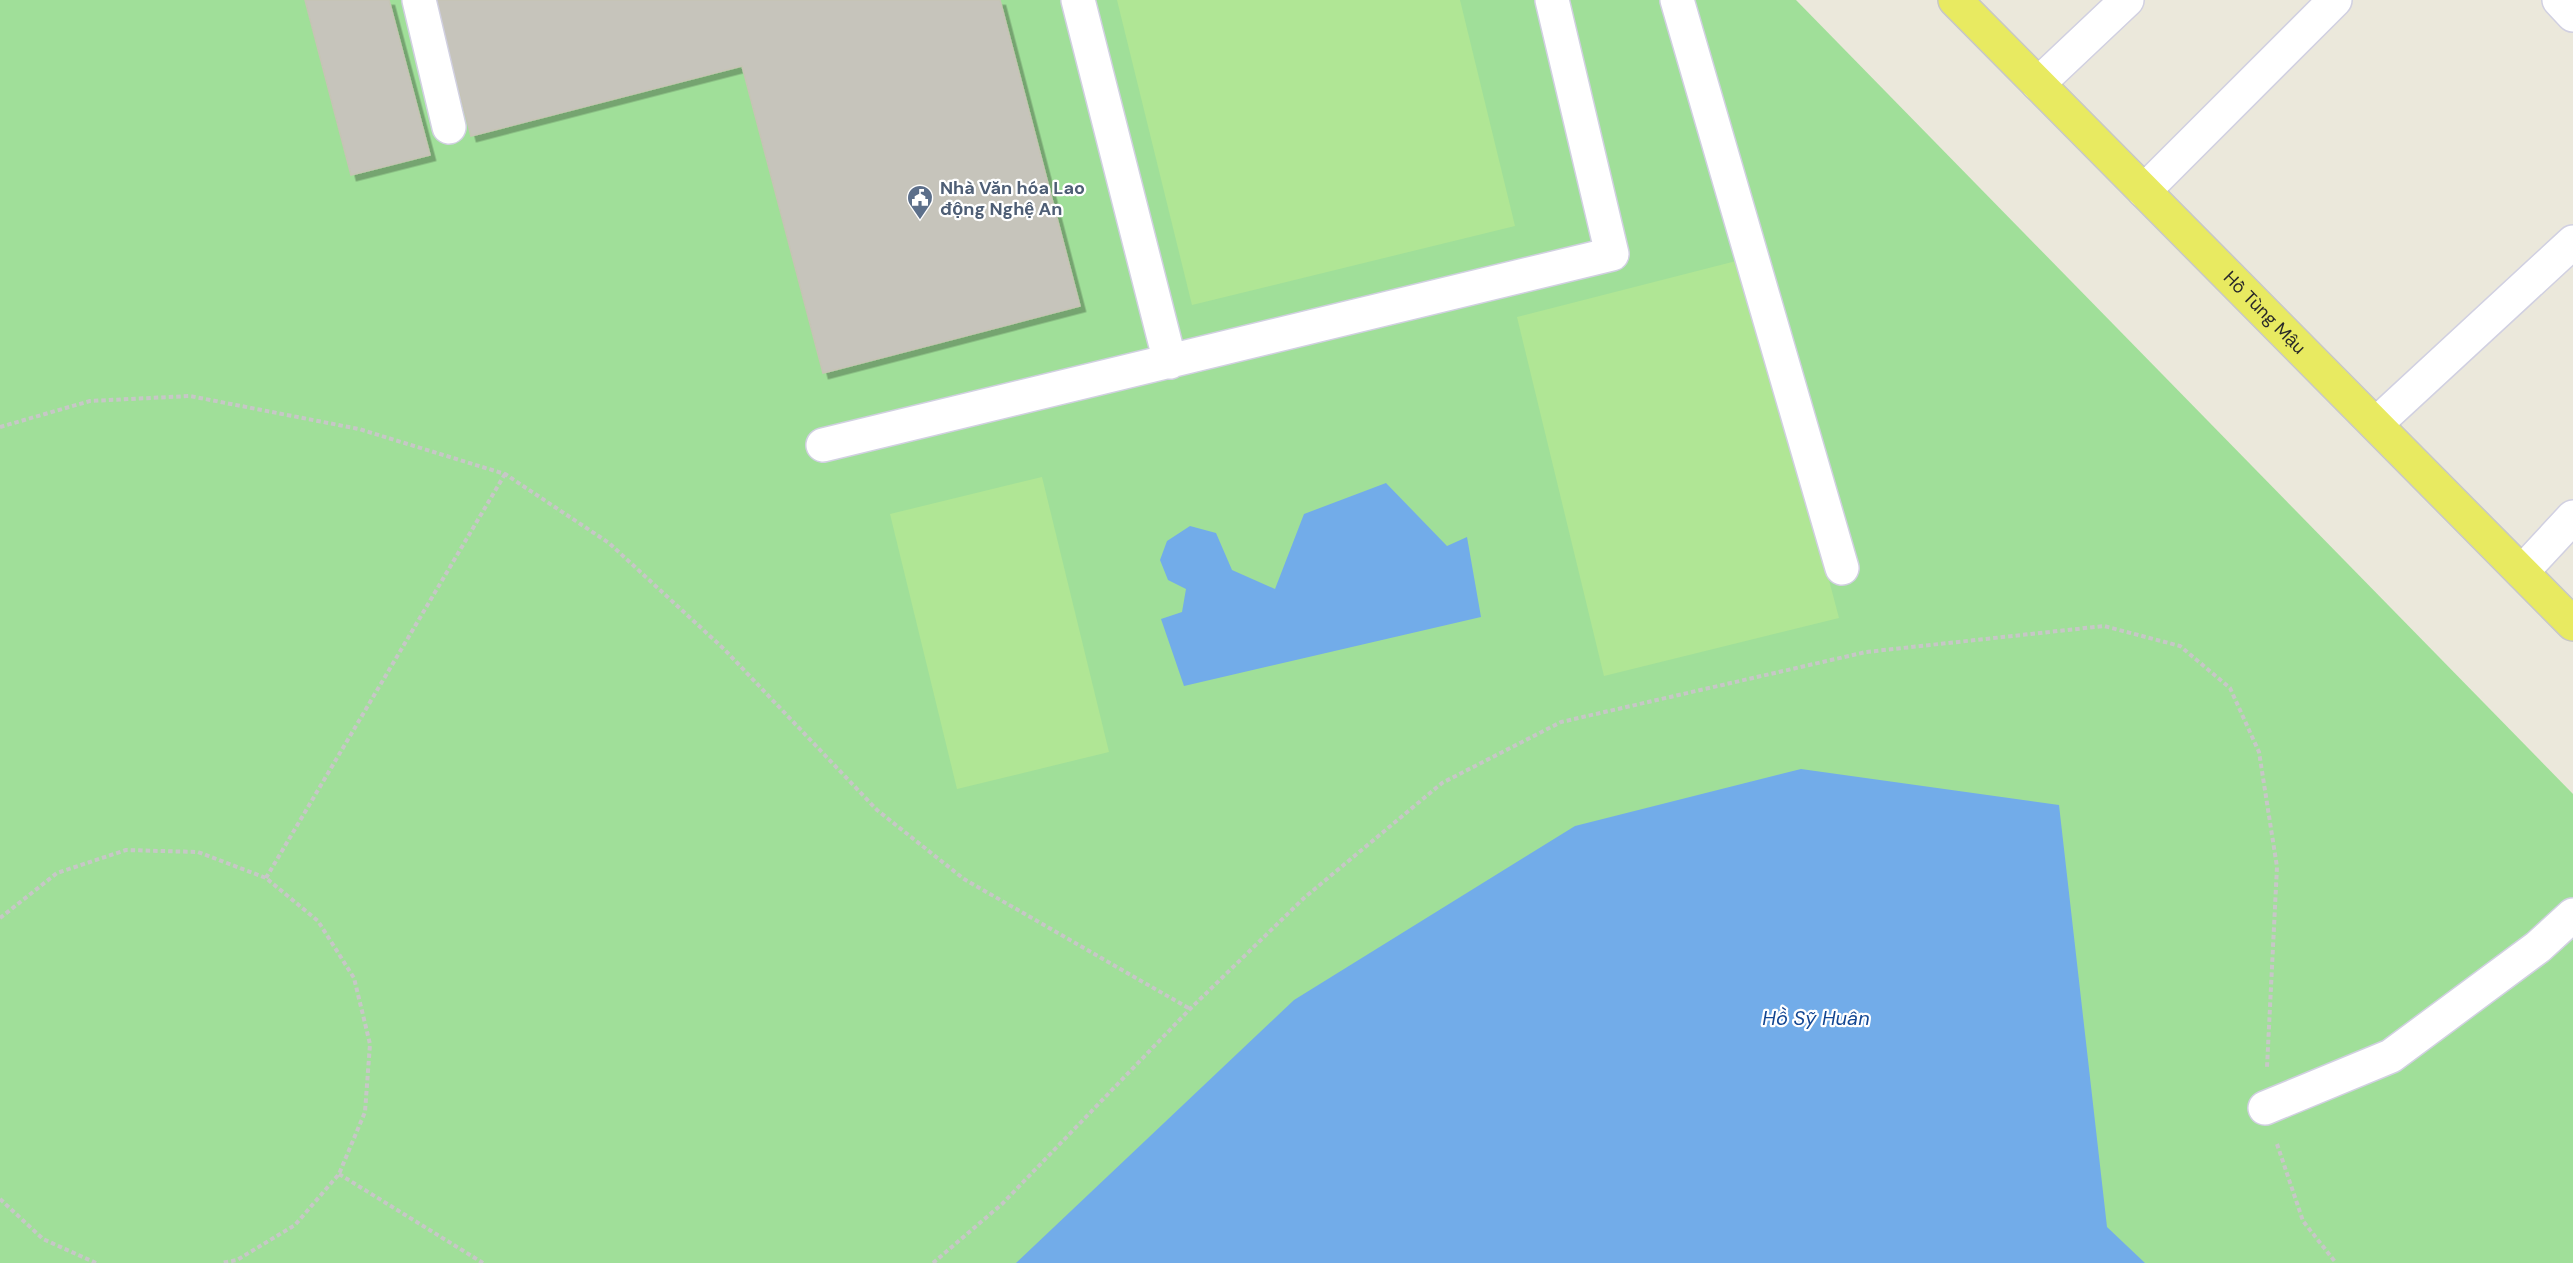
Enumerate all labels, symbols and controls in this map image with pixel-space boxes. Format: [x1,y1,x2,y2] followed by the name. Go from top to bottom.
[940,176,1085,221] place label: Nhà Văn hóa Lao động Nghệ An
[905,183,935,221] public building icon: Nhà Văn hóa Lao động Nghệ An
[2218,266,2311,359] street label: Hồ Tùng Mậu
[1762,1005,1870,1031] water label: Hồ Sỹ Huân

